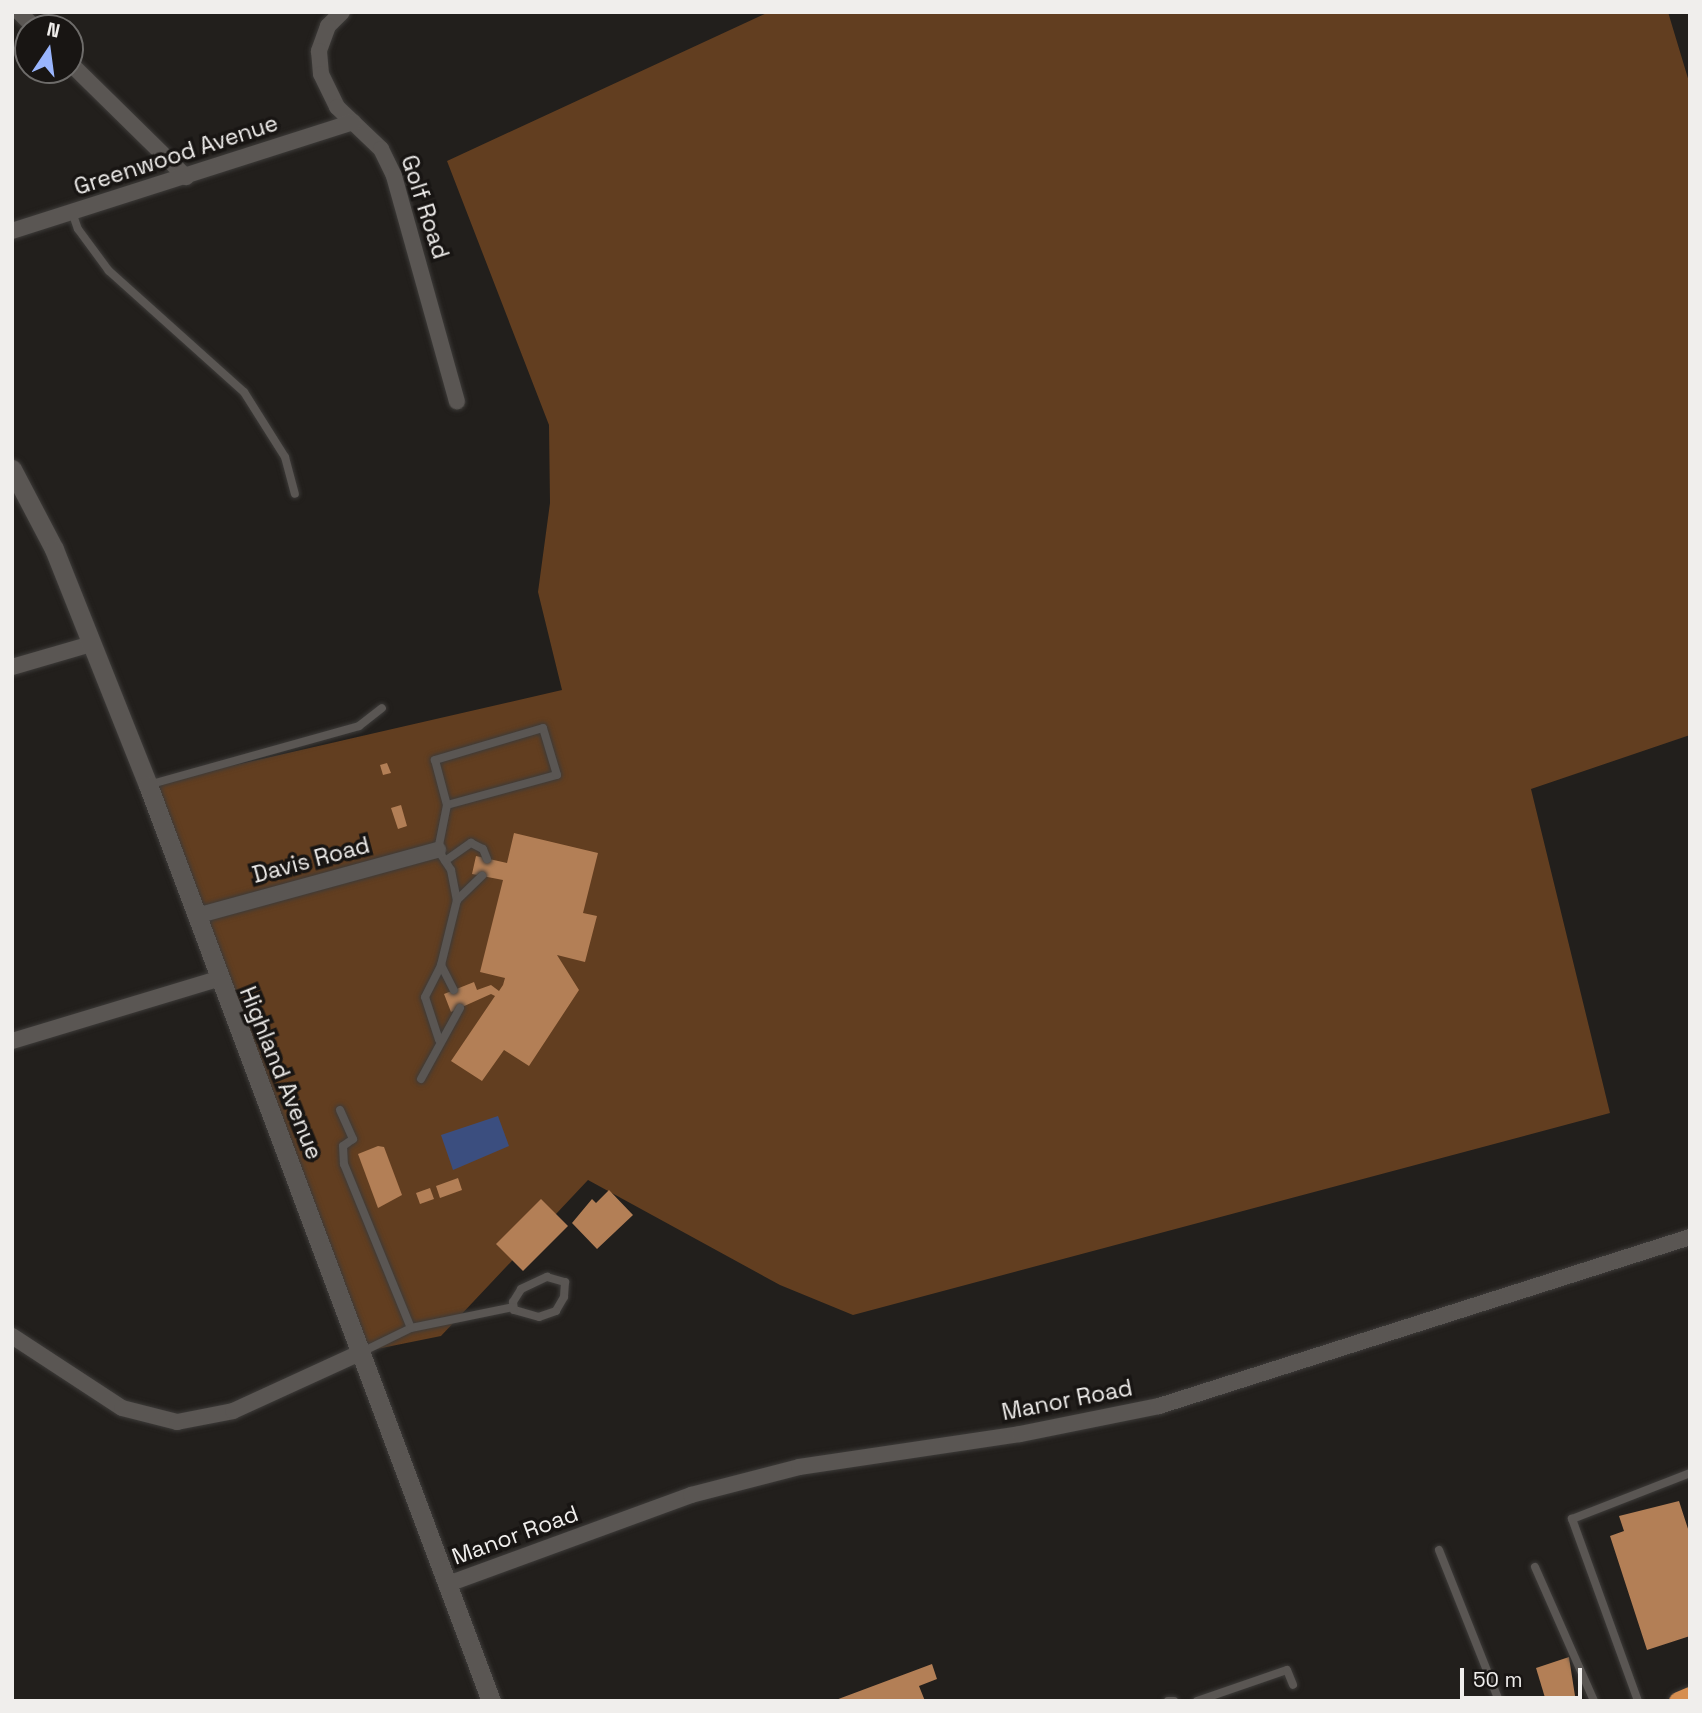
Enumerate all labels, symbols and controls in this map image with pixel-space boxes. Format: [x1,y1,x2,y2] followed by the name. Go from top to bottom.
[14,14,84,84] north arrow
[44,16,62,44] text: N
[70,109,282,201] street label: Greenwood Avenue
[395,152,455,262] street label: Golf Road
[249,831,373,889] street label: Davis Road
[234,982,328,1164] street label: Highland Avenue
[999,1374,1135,1426] street label: Manor Road
[448,1499,582,1571] street label: Manor Road
[1464,1654,1586,1698] scale bar
[1473,1666,1523,1693] text: 50 m

